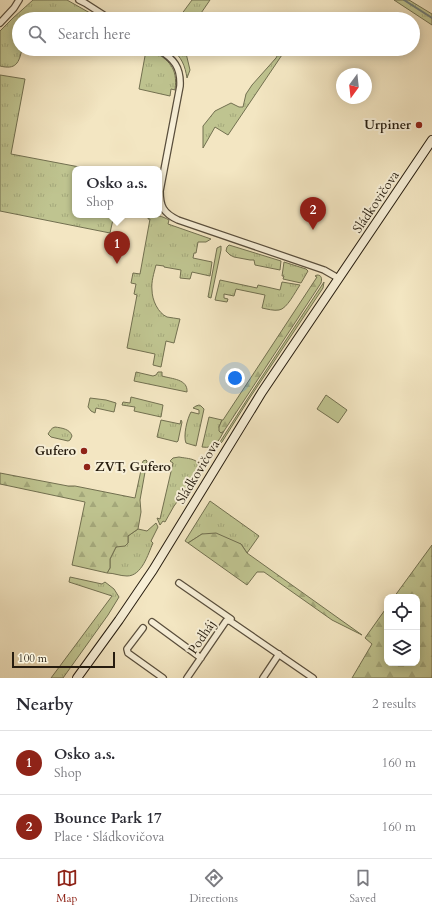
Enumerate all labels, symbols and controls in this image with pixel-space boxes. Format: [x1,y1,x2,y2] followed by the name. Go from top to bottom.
[12,12,420,56] search box
[26,23,48,45] icon: search
[58,24,131,44] text: Search here
[336,68,372,104] north arrow
[364,116,412,134] place label: Urpiner
[414,120,424,130] marker: Urpiner
[72,166,162,218] popup
[348,167,404,237] street label: Sládkovičova
[86,173,148,193] text: Osko a.s.
[86,193,114,211] text: Shop
[300,197,326,230] pin: 2
[104,231,130,264] pin: 1
[225,368,245,388] your location
[172,436,224,507] street label: Sládkovičova
[35,442,76,460] place label: Gufero
[79,446,89,456] marker: Gufero
[95,458,171,476] place label: ZVT, Gufero
[82,462,92,472] marker: ZVT, Gufero
[384,594,420,666] map controls
[384,594,420,630] button: locate
[184,616,220,658] street label: Podháj
[384,630,420,666] button: layers
[12,650,115,669] scale bar
[18,651,47,666] text: 100 m
[16,693,73,716] text: Nearby
[372,695,416,713] text: 2 results
[54,744,115,764] text: Osko a.s.
[26,754,32,772] text: 1
[382,754,416,772] text: 160 m
[54,764,82,782] text: Shop
[54,808,162,828] text: Bounce Park 17
[26,818,32,836] text: 2
[382,818,416,836] text: 160 m
[54,828,164,846] text: Place · Sládkovičova
[56,867,78,906] tab: Map
[189,867,238,906] tab: Directions
[350,867,376,906] tab: Saved

